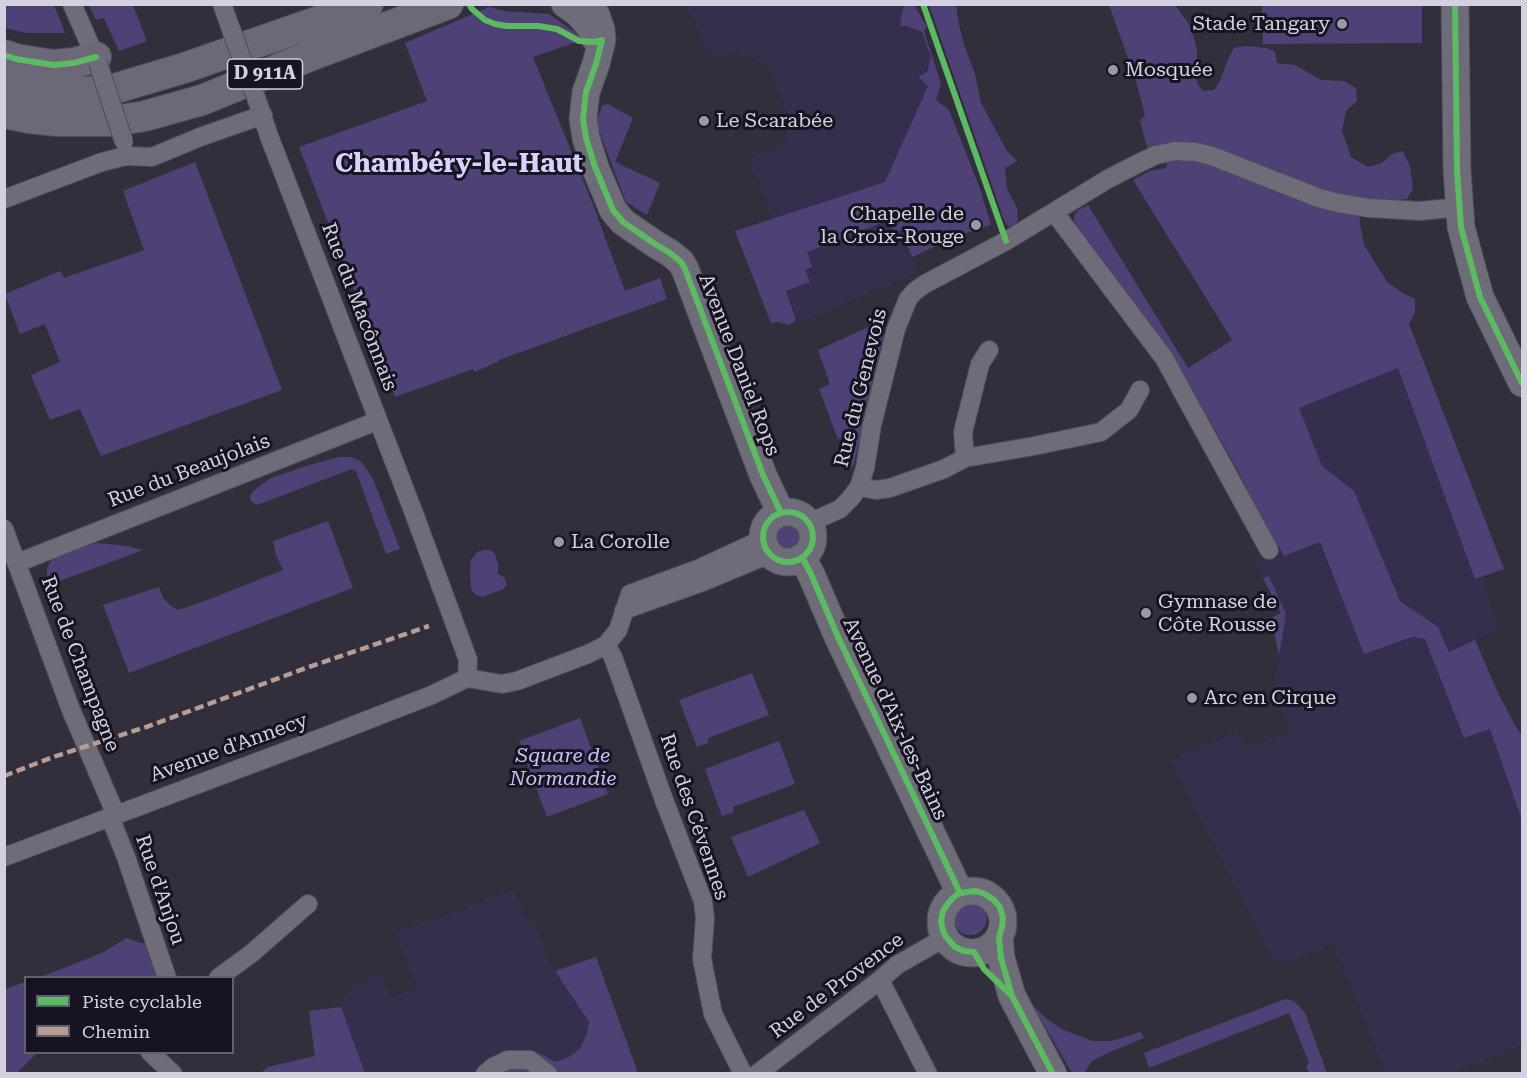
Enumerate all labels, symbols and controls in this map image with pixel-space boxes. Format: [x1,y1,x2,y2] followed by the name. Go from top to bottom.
[1193,12,1330,36] place label: Stade Tangary
[1335,17,1349,31] marker: Stade Tangary
[1125,58,1213,82] place label: Mosquée
[228,59,302,89] road number: D 911A
[1106,63,1120,77] marker: Mosquée
[716,109,833,133] place label: Le Scarabée
[697,114,711,128] marker: Le Scarabée
[335,148,583,180] district label: Chambéry-le-Haut
[821,202,964,249] place label: Chapelle de la Croix-Rouge
[969,218,983,232] marker: Chapelle de la Croix-Rouge
[316,220,402,394] street label: Rue du Macônnais
[693,271,785,459] street label: Avenue Daniel Rops
[830,306,892,470] street label: Rue du Genevois
[105,429,273,513] street label: Rue du Beaujolais
[571,530,670,554] place label: La Corolle
[552,535,566,549] marker: La Corolle
[35,573,125,755] street label: Rue de Champagne
[1158,590,1277,637] place label: Gymnase de Côte Rousse
[1139,606,1153,620] marker: Gymnase de Côte Rousse
[837,614,953,824] street label: Avenue d'Aix-les-Bains
[1204,686,1336,710] place label: Arc en Cirque
[1185,691,1199,705] marker: Arc en Cirque
[147,708,311,788] street label: Avenue d'Annecy
[654,731,734,903] street label: Rue des Cévennes
[510,744,616,791] park label: Square de Normandie
[130,832,190,948] street label: Rue d'Anjou
[766,928,908,1044] street label: Rue de Provence
[24,976,234,1054] legend
[82,991,202,1012] text: Piste cyclable
[82,1021,150,1042] text: Chemin

